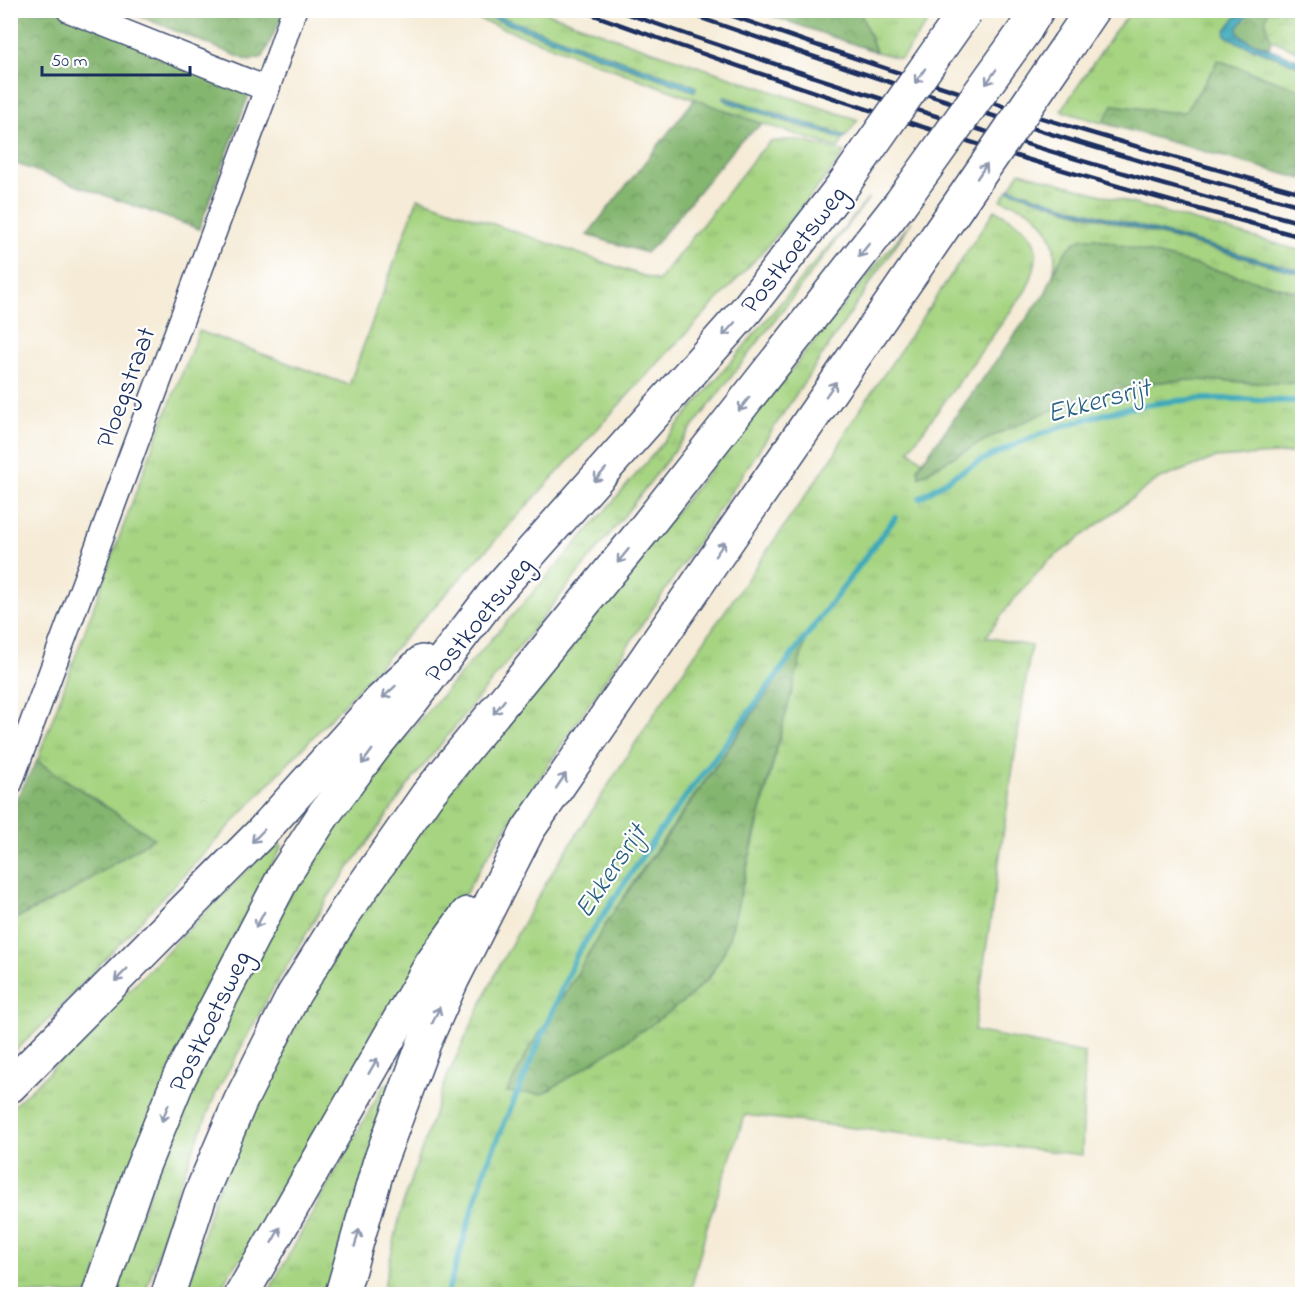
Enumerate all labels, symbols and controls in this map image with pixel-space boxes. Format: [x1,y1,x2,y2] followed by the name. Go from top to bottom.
[42,39,190,77] scale bar
[51,49,88,75] text: 50 m
[914,68,926,84] one-way arrow
[985,69,997,85] one-way arrow
[977,163,989,180] one-way arrow
[732,178,858,323] street label: Postkoetsweg
[858,242,871,258] one-way arrow
[722,321,736,336] one-way arrow
[87,322,167,454] street label: Ploegstraat
[1043,368,1158,436] water label: Ekkersrijt
[825,382,837,398] one-way arrow
[737,395,750,411] one-way arrow
[593,467,607,482] one-way arrow
[714,542,726,558] one-way arrow
[616,548,629,564] one-way arrow
[416,549,543,693] street label: Postkoetsweg
[382,685,397,699] one-way arrow
[493,699,506,715] one-way arrow
[361,748,373,764] one-way arrow
[555,774,567,790] one-way arrow
[565,815,660,927] water label: Ekkersrijt
[250,829,265,844] one-way arrow
[254,910,265,928] one-way arrow
[160,945,262,1100] street label: Postkoetsweg
[114,968,128,983] one-way arrow
[432,1006,443,1024] one-way arrow
[367,1058,379,1075] one-way arrow
[159,1103,170,1121] one-way arrow
[270,1227,282,1244] one-way arrow
[352,1229,363,1248] one-way arrow

